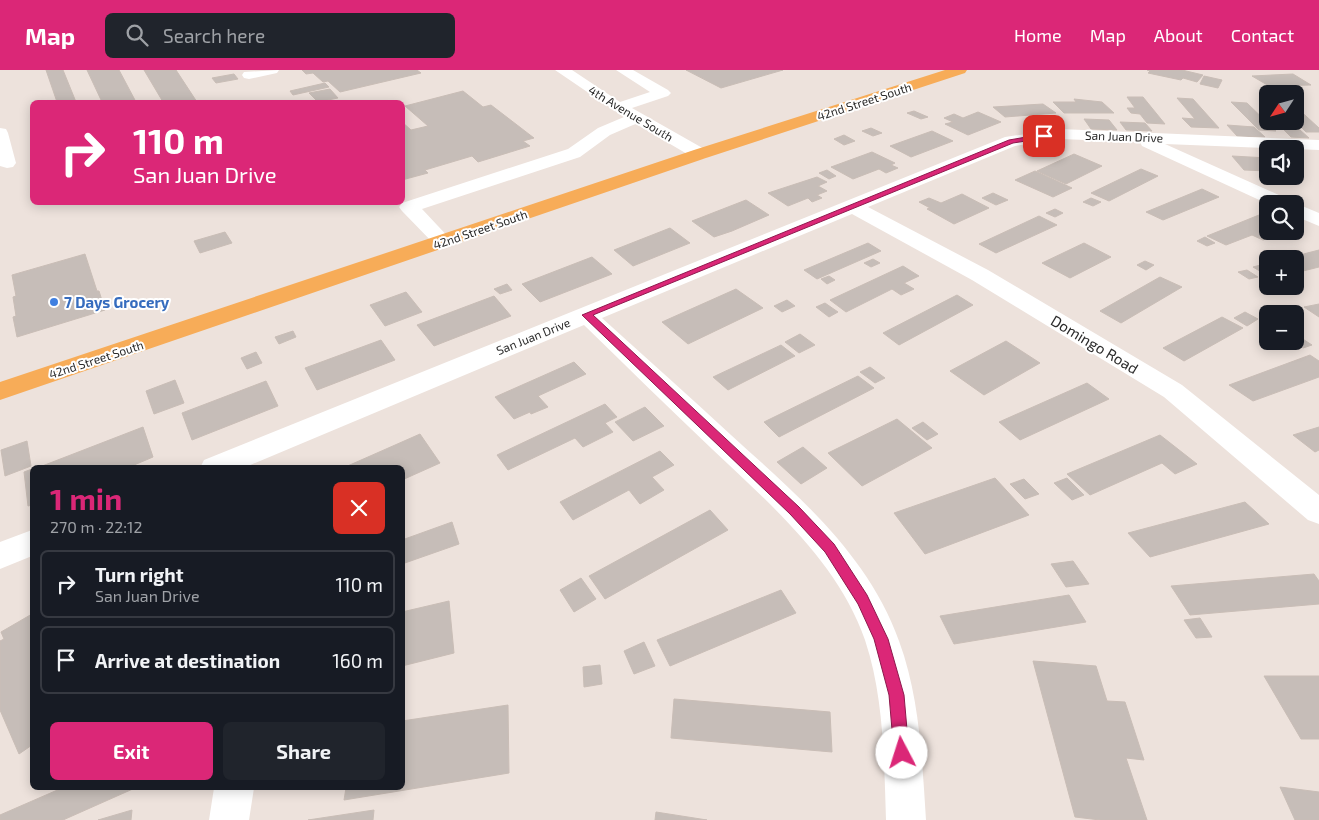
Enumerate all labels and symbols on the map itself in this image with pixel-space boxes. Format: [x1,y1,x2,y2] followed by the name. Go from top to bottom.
[815,79,913,123] street label: 42nd Street South
[586,82,676,144] street label: 4th Avenue South
[1259,85,1304,130] north arrow
[1023,115,1065,157] pin
[1085,128,1163,144] street label: San Juan Drive
[431,206,529,252] street label: 42nd Street South
[64,293,170,312] place label: 7 Days Grocery
[48,296,60,308] marker: 7 Days Grocery
[1048,311,1142,377] street label: Domingo Road
[494,315,572,357] street label: San Juan Drive
[47,337,145,381] street label: 42nd Street South
[875,726,927,778] position arrow

